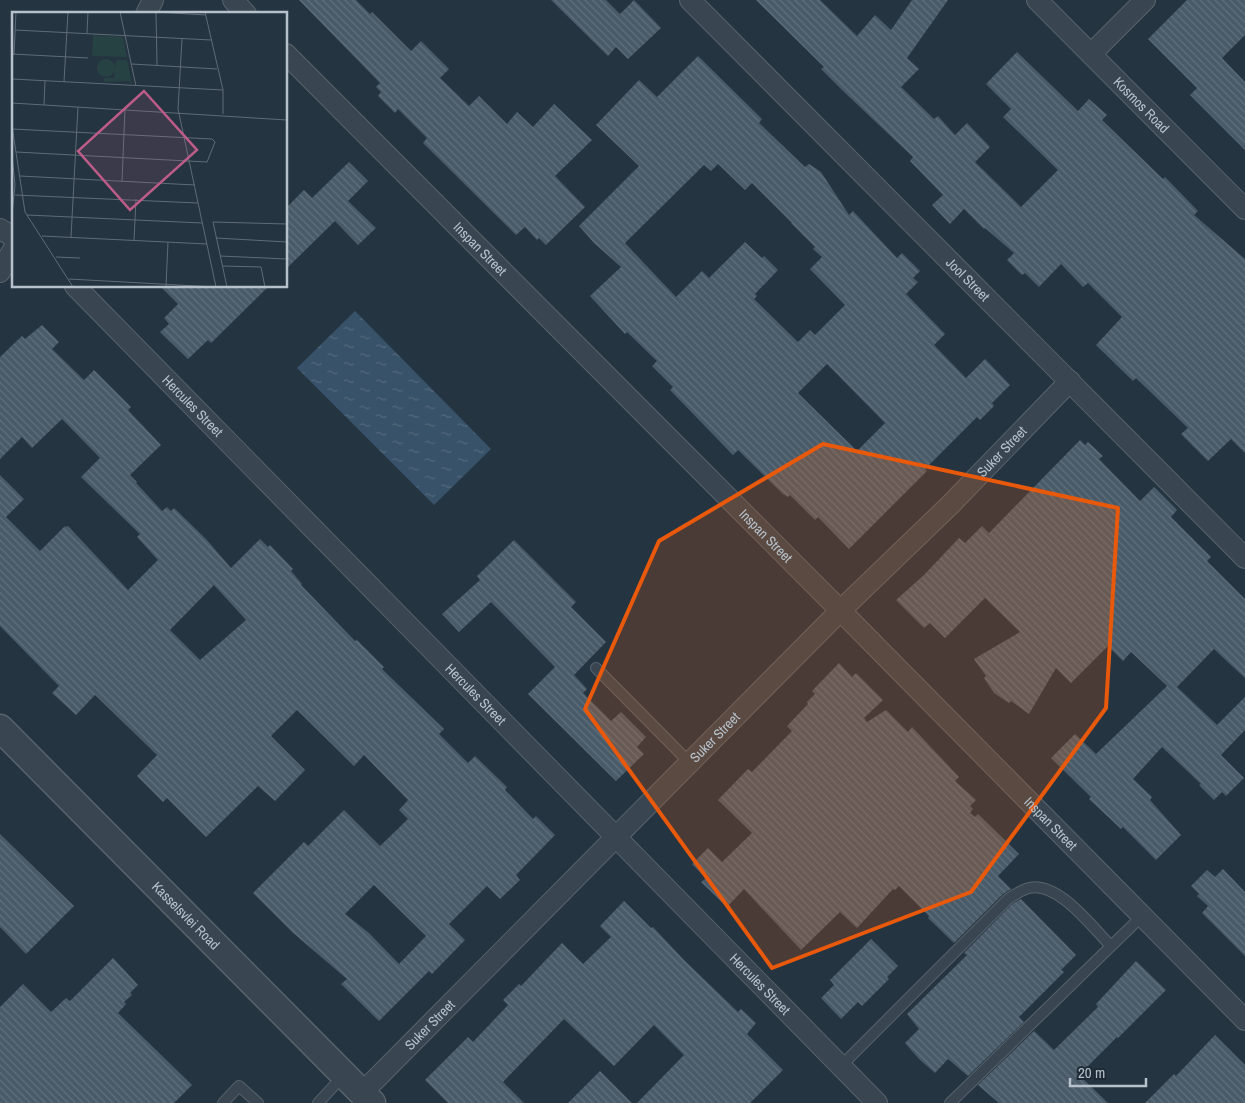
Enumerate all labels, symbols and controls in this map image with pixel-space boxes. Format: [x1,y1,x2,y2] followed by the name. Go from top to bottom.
[12,12,288,288] inset map
[1110,73,1173,137] street label: Kosmos Road
[450,218,511,279] street label: Inspan Street
[942,254,994,305] street label: Jool Street
[159,371,227,440] street label: Hercules Street
[973,422,1030,481] street label: Suker Street
[735,505,796,566] street label: Inspan Street
[442,660,510,729] street label: Hercules Street
[686,708,744,766] street label: Suker Street
[1020,793,1081,854] street label: Inspan Street
[148,878,224,953] street label: Kasselsvlei Road
[726,949,794,1019] street label: Hercules Street
[401,996,458,1054] street label: Suker Street
[1070,1056,1146,1088] scale bar
[1078,1062,1105,1083] text: 20 m

